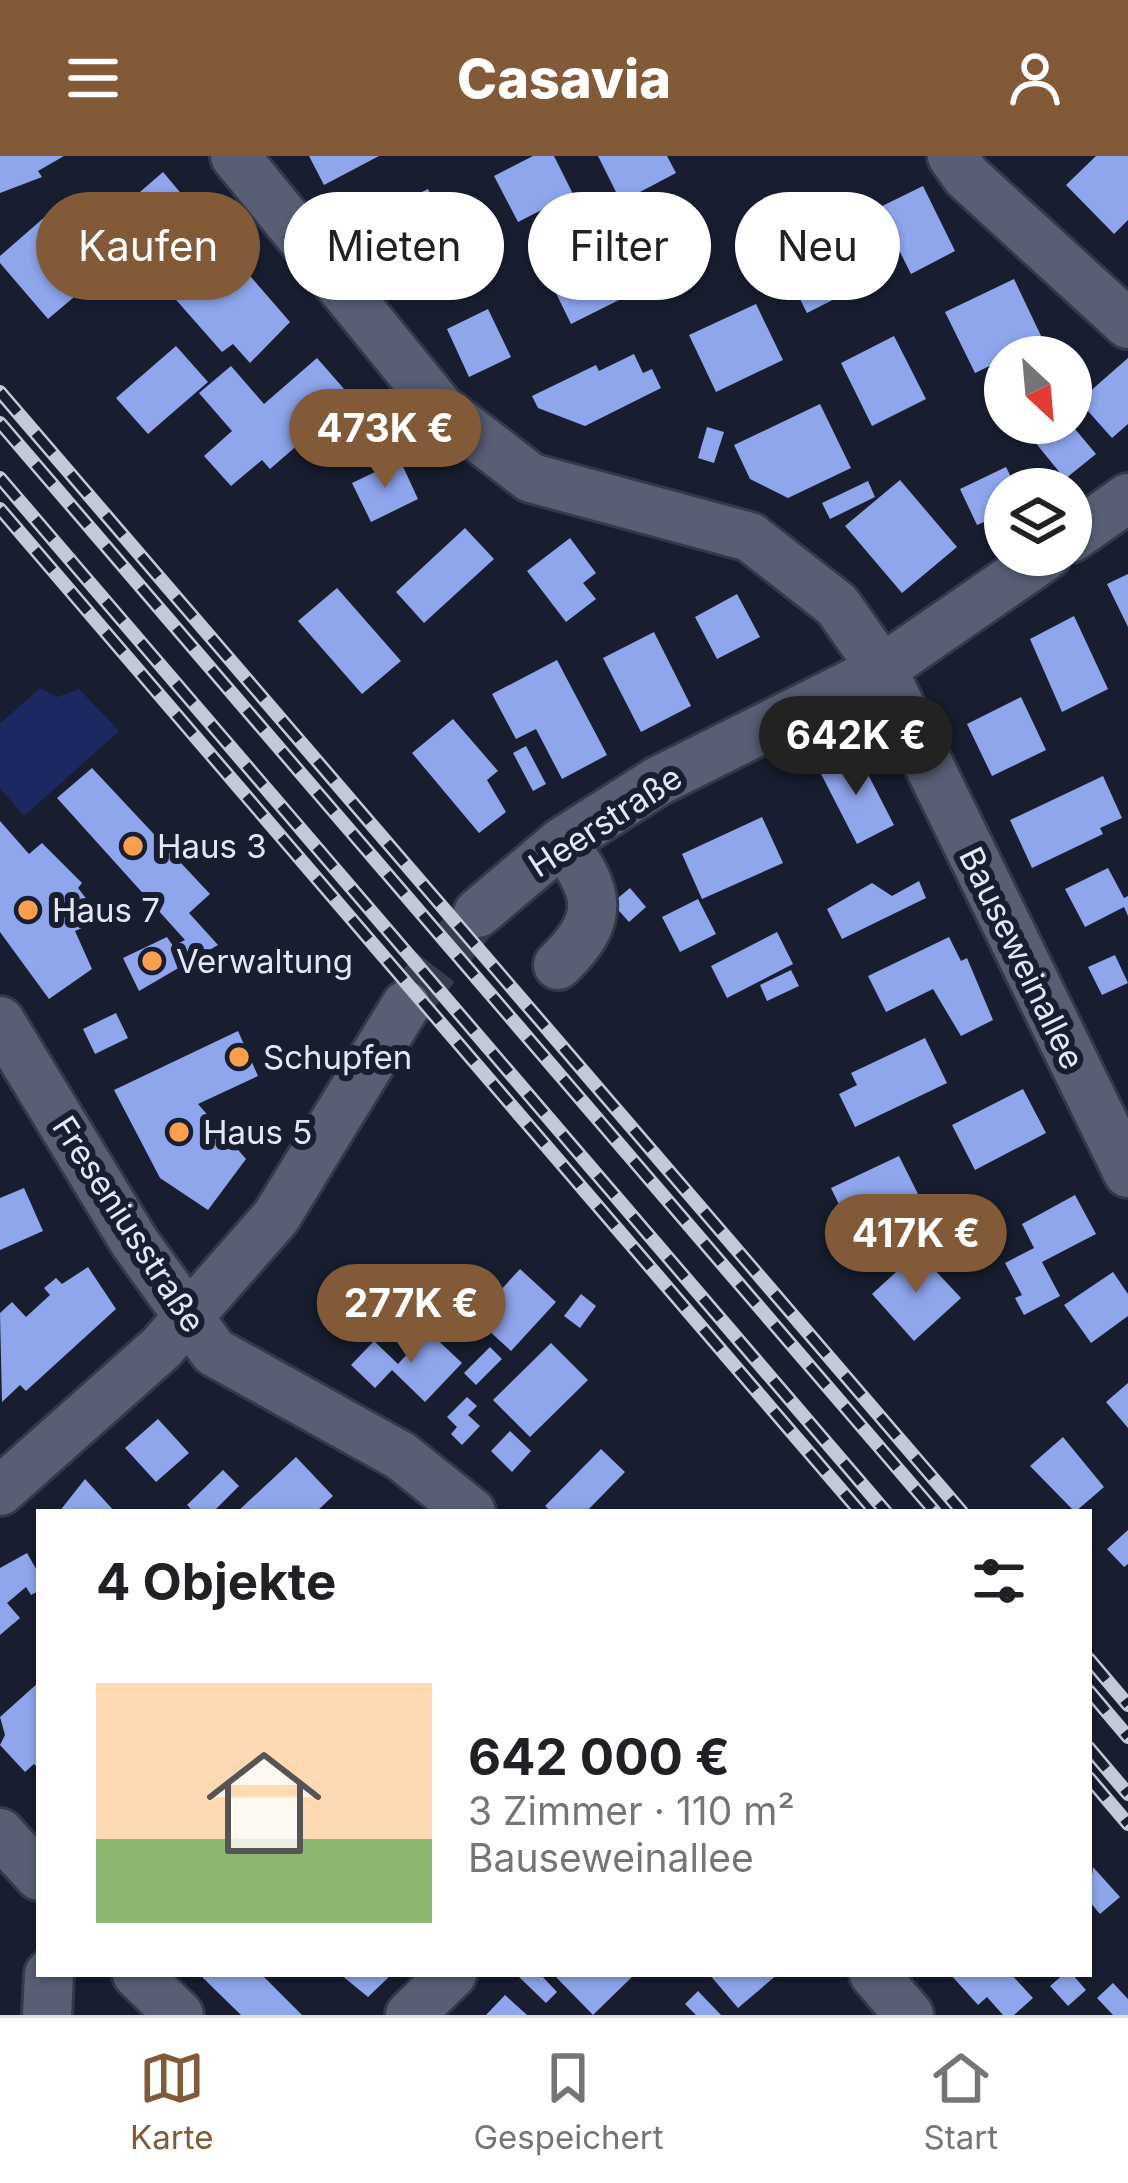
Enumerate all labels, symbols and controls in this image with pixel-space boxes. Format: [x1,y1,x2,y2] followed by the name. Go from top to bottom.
[60,45,126,111] icon: menu
[1002,45,1068,111] icon: person
[457,46,671,111] text: Casavia
[36,192,260,300] chip: Kaufen
[284,192,504,300] chip: Mieten
[528,192,711,300] chip: Filter
[735,192,900,300] chip: Neu
[984,336,1092,444] north arrow
[984,336,1092,576] map controls
[287,389,483,491] pin: 473K €
[316,404,454,451] text: 473K €
[984,468,1092,576] button: layers
[758,696,954,798] pin: 642K €
[786,711,926,758] text: 642K €
[521,757,689,885] street label: Heerstraße
[157,826,267,866] place label: Haus 3
[120,833,146,859] marker: Haus 3
[951,841,1093,1075] street label: Bauseweinallee
[52,890,160,930] place label: Haus 7
[15,897,41,923] marker: Haus 7
[176,941,353,981] place label: Verwaltung
[139,948,165,974] marker: Verwaltung
[263,1037,412,1077] place label: Schupfen
[226,1044,252,1070] marker: Schupfen
[44,1109,214,1339] street label: Freseniusstraße
[203,1112,312,1152] place label: Haus 5
[166,1119,192,1145] marker: Haus 5
[818,1194,1014,1296] pin: 417K €
[852,1209,980,1256] text: 417K €
[313,1264,509,1366] pin: 277K €
[344,1279,478,1326] text: 277K €
[966,1548,1032,1614] icon: filters
[96,1551,336,1612] text: 4 Objekte
[468,1726,730,1787] text: 642 000 €
[192,1731,336,1875] icon: home
[468,1787,795,1834] text: 3 Zimmer · 110 m²
[468,1834,754,1881] text: Bauseweinallee
[130,2045,213,2157] tab: Karte
[473,2045,663,2157] tab: Gespeichert
[924,2045,998,2157] tab: Start

